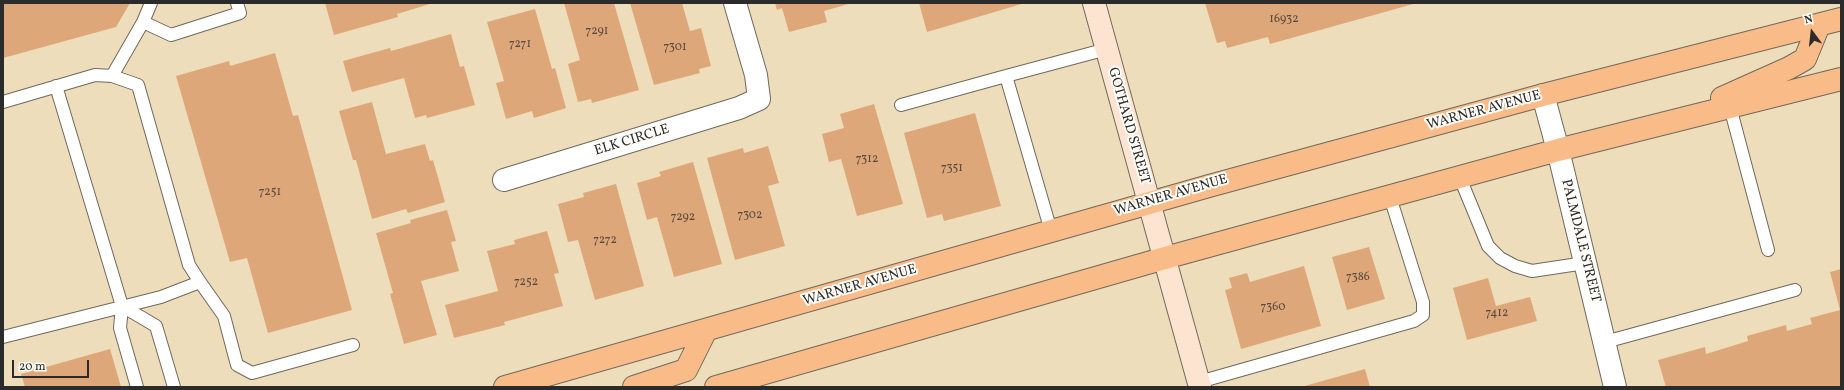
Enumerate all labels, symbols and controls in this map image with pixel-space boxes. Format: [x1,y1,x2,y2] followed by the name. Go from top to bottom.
[1792,12,1832,52] north arrow
[1803,12,1815,28] text: N
[1269,13,1299,27] house number: 16932
[586,25,608,39] house number: 7291
[509,38,531,52] house number: 7271
[663,41,687,55] house number: 7301
[1103,66,1153,186] street label: GOTHARD STREET
[1425,88,1543,134] street label: WARNER AVENUE
[592,122,672,160] street label: ELK CIRCLE
[856,153,878,167] house number: 7312
[941,162,963,176] house number: 7351
[1112,172,1230,220] street label: WARNER AVENUE
[1557,178,1603,304] street label: PALMDALE STREET
[259,186,281,200] house number: 7251
[737,209,763,223] house number: 7302
[671,211,695,225] house number: 7292
[593,234,617,248] house number: 7272
[801,262,919,310] street label: WARNER AVENUE
[1346,271,1370,285] house number: 7386
[514,276,538,290] house number: 7252
[1261,301,1285,315] house number: 7360
[1486,307,1508,321] house number: 7412
[14,352,91,378] scale bar
[19,359,46,375] text: 20 m

